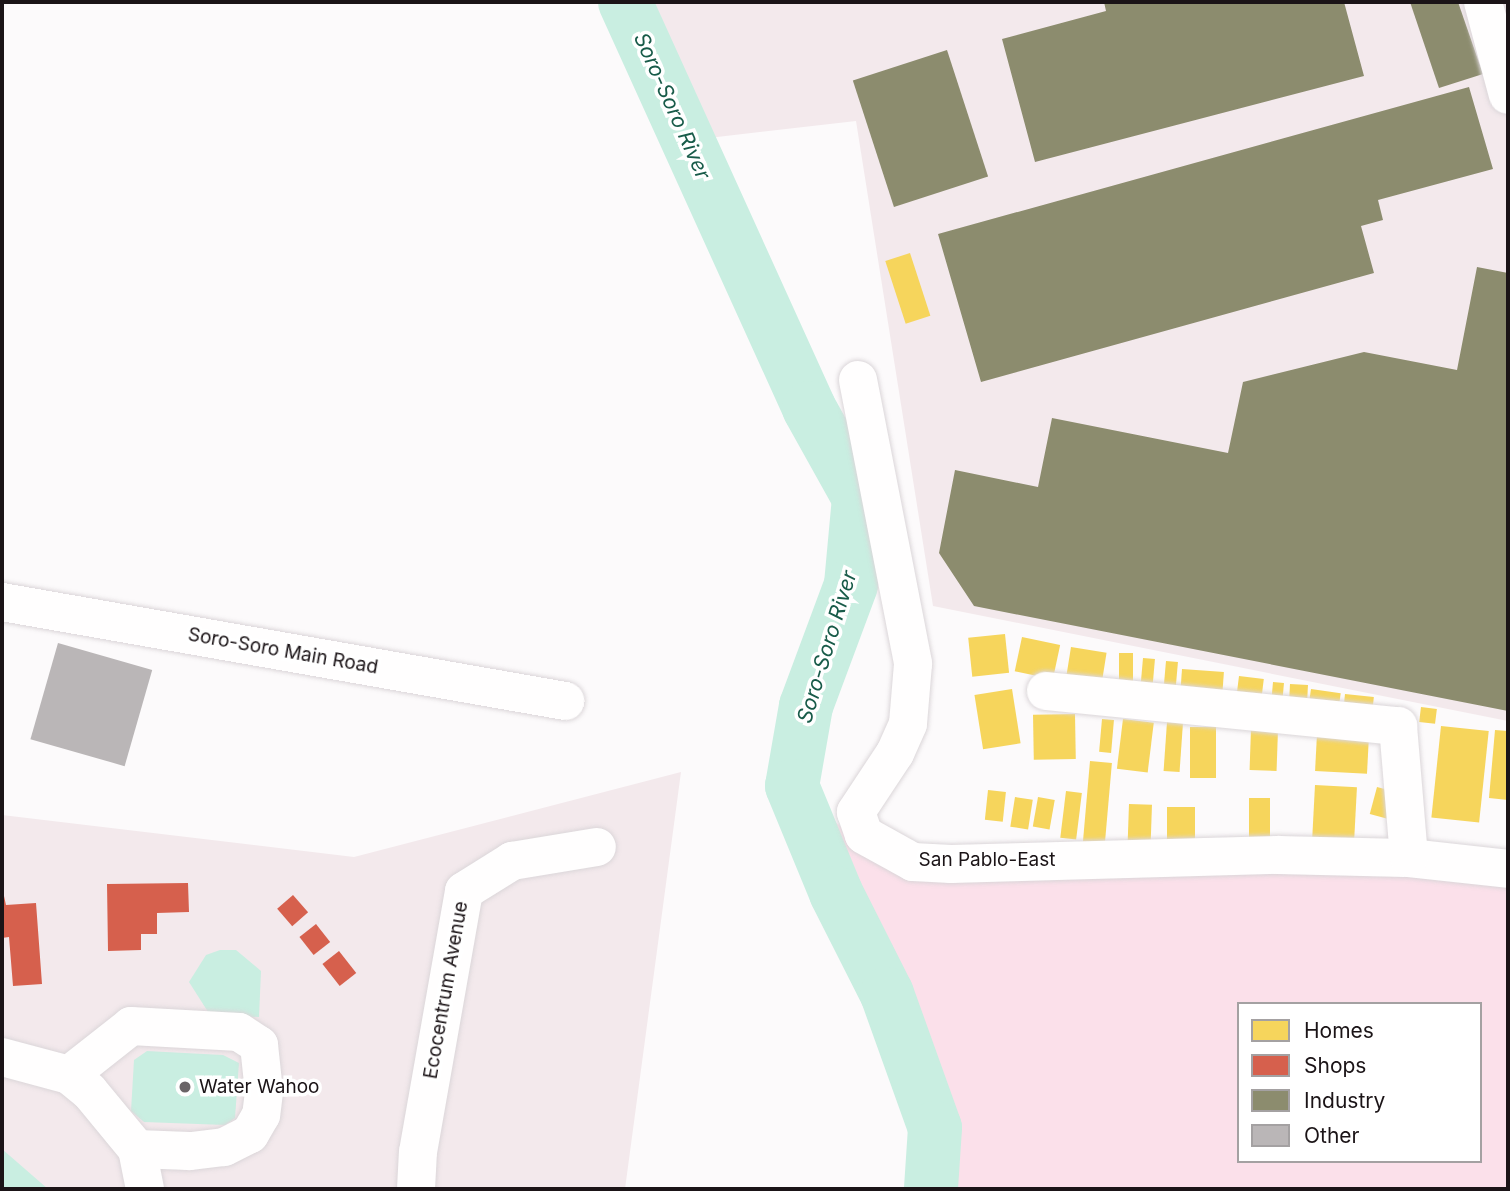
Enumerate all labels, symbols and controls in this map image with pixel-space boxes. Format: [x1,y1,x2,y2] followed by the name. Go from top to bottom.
[628,29,716,183] water label: Soro-Soro River
[792,568,862,726] water label: Soro-Soro River
[186,623,380,679] street label: Soro-Soro Main Road
[919,849,1055,871] street label: San Pablo-East
[419,899,473,1081] street label: Ecocentrum Avenue
[1237,1002,1482,1163] legend
[1304,1018,1374,1043] text: Homes
[1304,1053,1366,1078] text: Shops
[199,1076,319,1098] place label: Water Wahoo
[177,1079,193,1095] marker: Water Wahoo
[1304,1088,1385,1113] text: Industry
[1304,1123,1360,1148] text: Other

